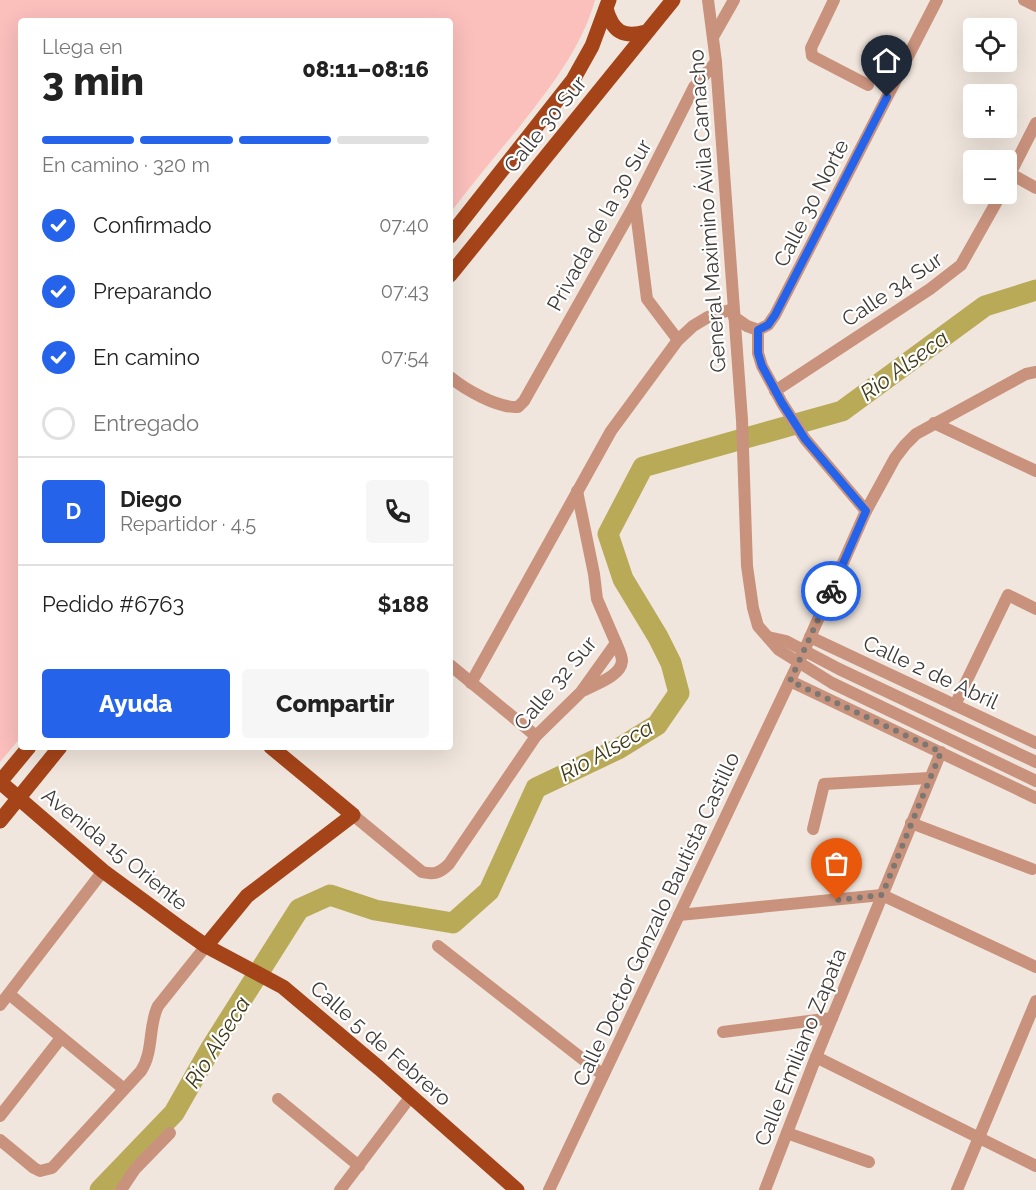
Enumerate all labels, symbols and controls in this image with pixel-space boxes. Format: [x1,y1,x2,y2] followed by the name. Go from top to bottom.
[963,18,1017,204] map controls
[963,18,1017,72] button: locate
[42,35,123,59] text: Llega en
[861,35,912,97] pin
[870,44,903,77] icon: home
[683,49,731,373] street label: General Maximino Ávila Camacho
[302,56,429,82] text: 08:11–08:16
[42,58,144,104] text: 3 min
[498,70,592,177] street label: Calle 30 Sur
[963,84,1017,138] button: +
[541,134,657,315] street label: Privada de la 30 Sur
[768,135,854,271] street label: Calle 30 Norte
[963,150,1017,204] button: −
[42,153,210,177] text: En camino · 320 m
[42,209,75,242] icon: check
[93,212,212,238] text: Confirmado
[379,213,429,237] text: 07:40
[837,246,947,332] street label: Calle 34 Sur
[42,275,75,308] icon: check
[93,278,212,304] text: Preparando
[381,279,429,303] text: 07:43
[855,324,953,406] water label: Rio Alseca
[42,341,75,374] icon: check
[93,344,200,370] text: En camino
[381,345,429,369] text: 07:54
[93,410,199,436] text: Entregado
[366,480,429,543] button: phone
[120,486,182,512] text: Diego
[66,498,81,524] text: D
[120,512,256,536] text: Repartidor · 4.5
[801,561,861,621] courier
[815,575,848,608] icon: bike
[42,591,184,617] text: Pedido #6763
[378,591,429,617] text: $188
[508,630,602,735] street label: Calle 32 Sur
[859,630,1003,714] street label: Calle 2 de Abril
[42,669,230,738] button: Ayuda
[242,669,429,738] button: Compartir
[555,714,657,786] water label: Rio Alseca
[567,748,745,1090] street label: Calle Doctor Gonzalo Bautista Castillo
[37,783,193,915] street label: Avenida 15 Oriente
[811,838,862,900] pin
[820,847,853,880] icon: bag
[749,945,851,1149] street label: Calle Emiliano Zapata
[305,975,457,1111] street label: Calle 5 de Febrero
[179,992,255,1092] water label: Rio Alseca

